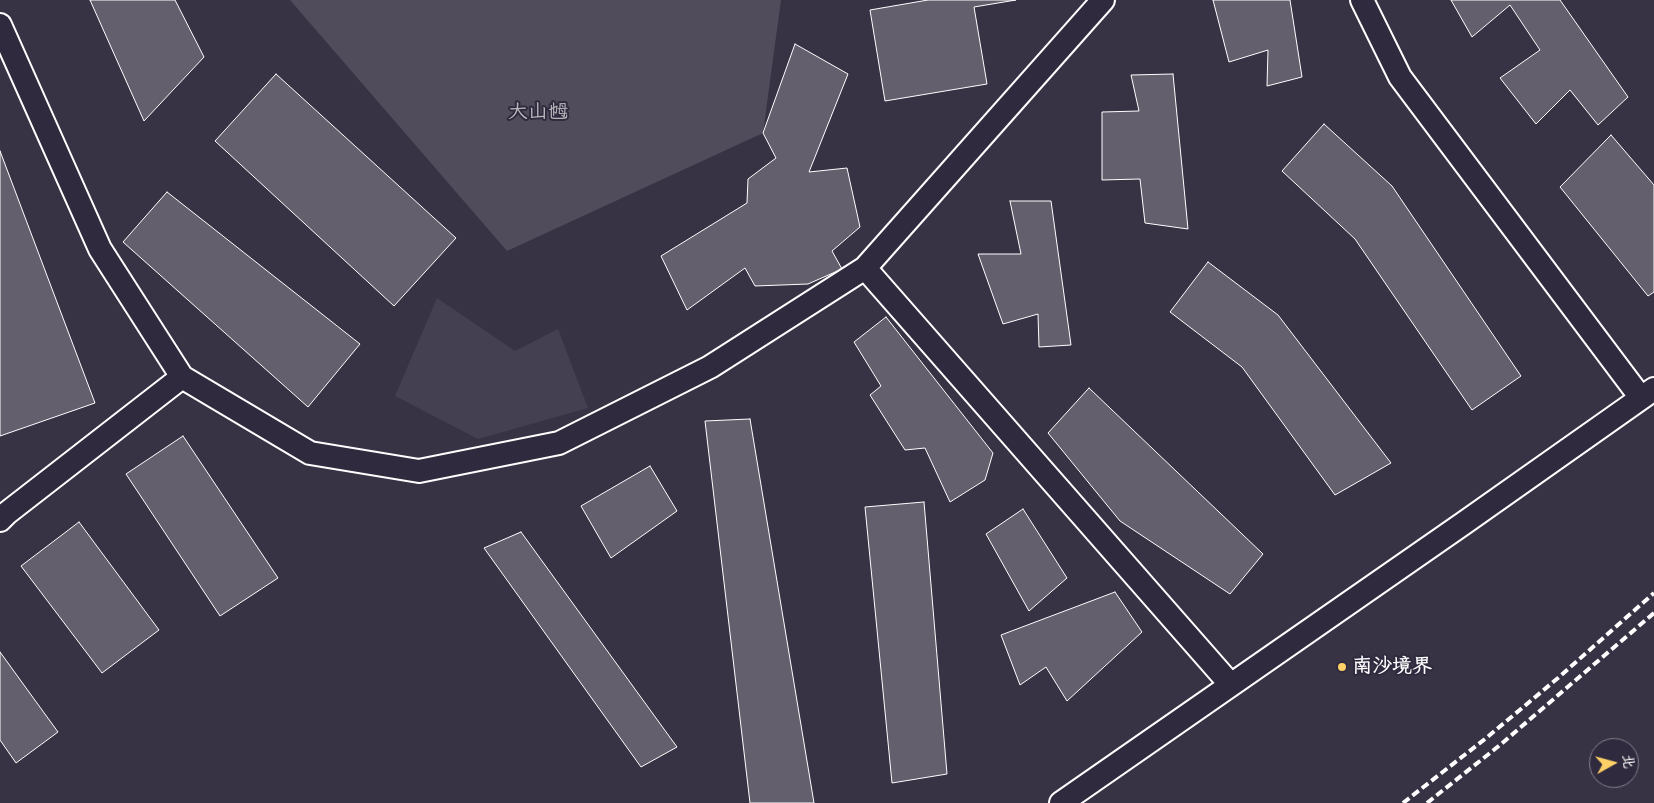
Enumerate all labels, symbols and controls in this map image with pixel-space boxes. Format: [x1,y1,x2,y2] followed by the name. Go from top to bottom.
[508,101,568,125] park label: 大山乸
[1352,655,1432,679] place label: 南沙境界
[1336,661,1348,673] marker: 南沙境界
[1589,738,1639,788] north arrow
[1619,753,1638,769] text: 北

